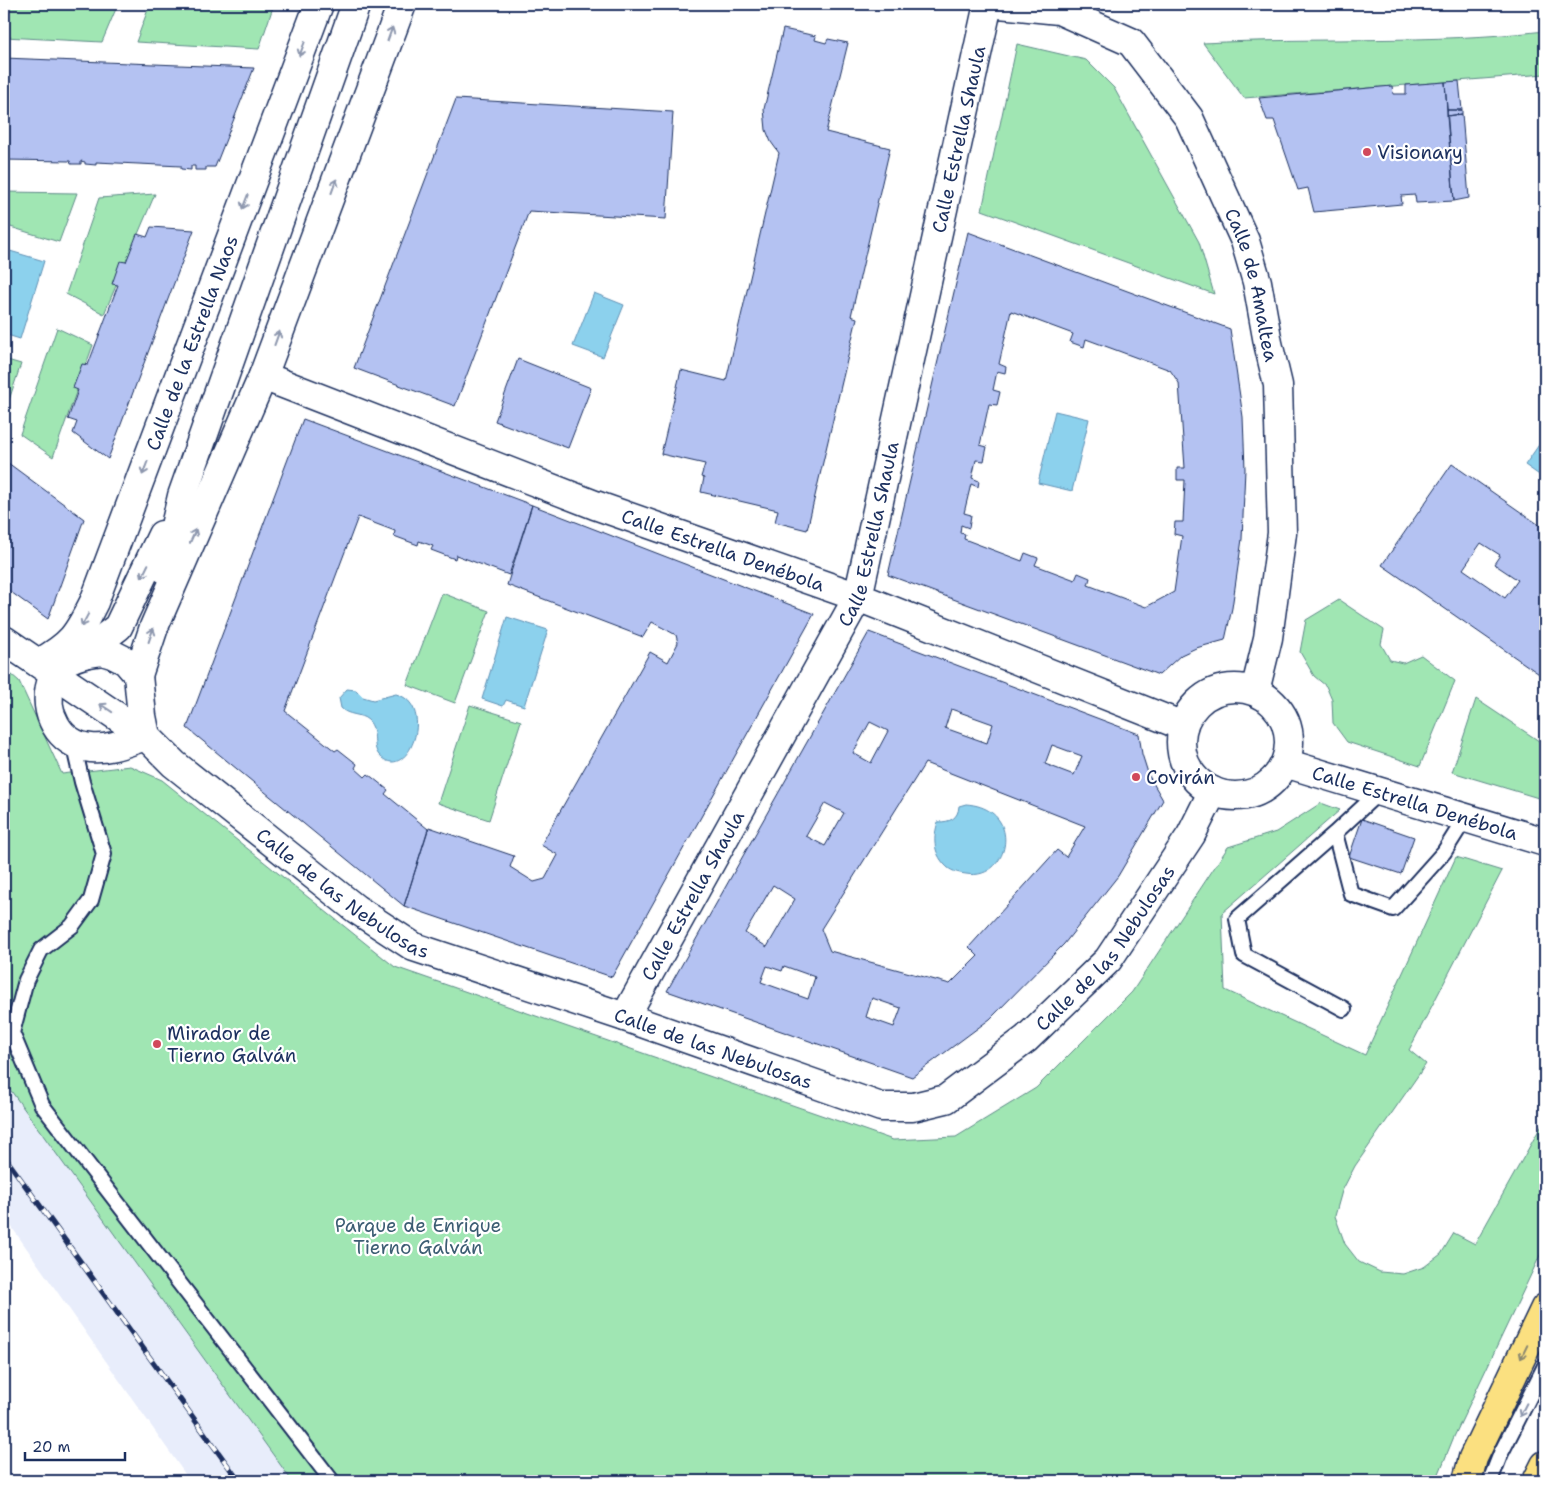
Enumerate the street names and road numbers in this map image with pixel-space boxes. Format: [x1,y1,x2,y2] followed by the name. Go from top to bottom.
[926,43,992,235] street label: Calle Estrella Shaula
[1219,204,1284,364] street label: Calle de Amaltea
[140,232,244,454] street label: Calle de la Estrella Naos
[832,439,905,631] street label: Calle Estrella Shaula
[618,503,828,597] street label: Calle Estrella Denébola
[1309,760,1521,846] street label: Calle Estrella Denébola
[636,806,750,985] street label: Calle Estrella Shaula
[251,822,432,964] street label: Calle de las Nebulosas
[1030,860,1181,1037] street label: Calle de las Nebulosas
[611,1002,816,1095] street label: Calle de las Nebulosas

